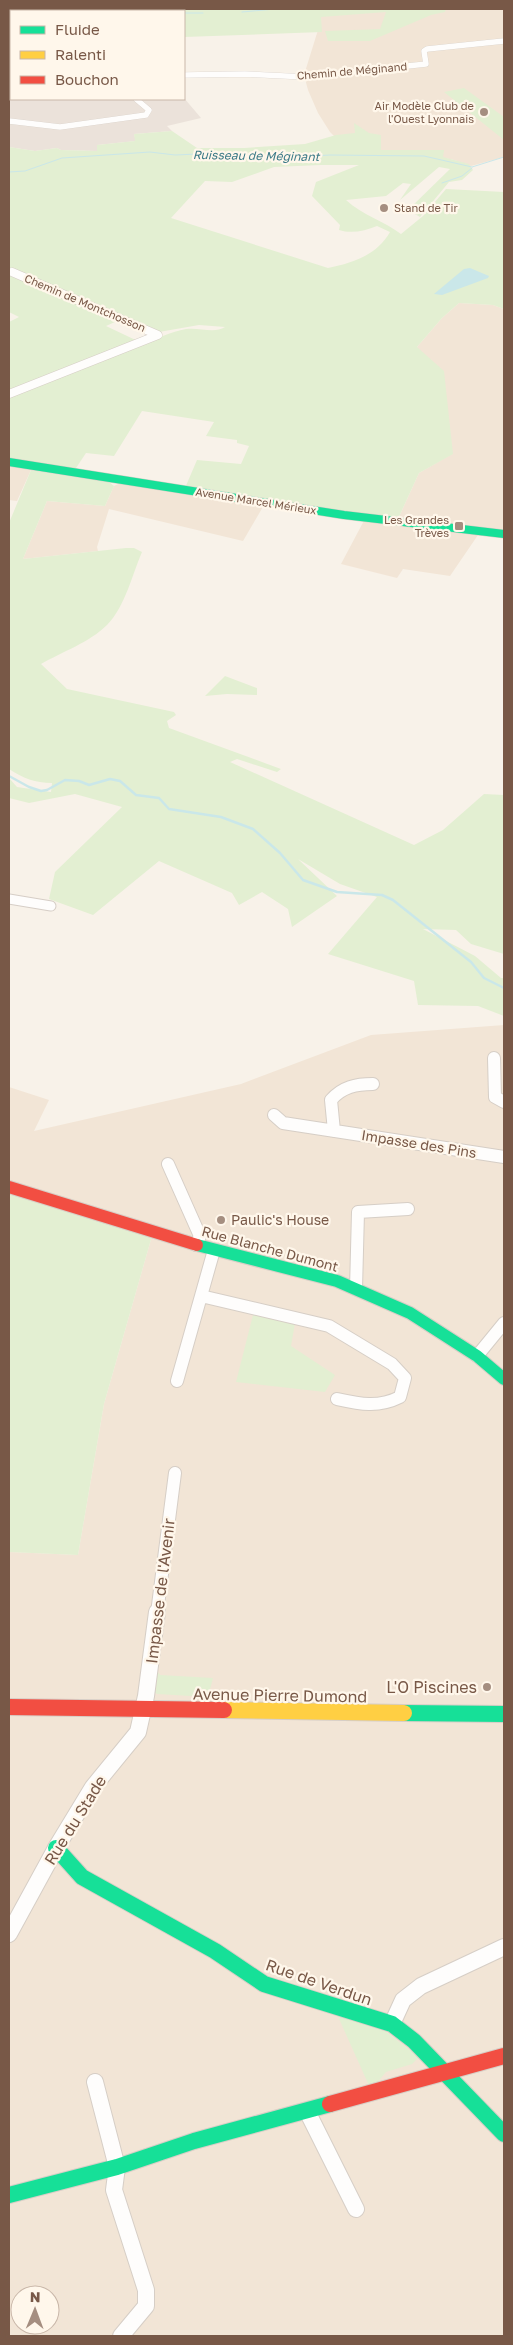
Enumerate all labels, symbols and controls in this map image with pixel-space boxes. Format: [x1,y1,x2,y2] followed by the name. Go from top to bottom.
[10,10,185,100] legend
[55,20,100,38] text: Fluide
[55,45,106,63] text: Ralenti
[296,59,408,82] street label: Chemin de Méginand
[55,70,119,88] text: Bouchon
[375,99,474,125] place label: Air Modèle Club de l'Ouest Lyonnais
[478,106,490,118] marker: Air Modèle Club de l'Ouest Lyonnais
[193,147,321,164] water label: Ruisseau de Méginant
[394,201,458,214] place label: Stand de Tir
[378,202,390,214] marker: Stand de Tir
[23,271,148,334] street label: Chemin de Montchosson
[195,485,317,516] street label: Avenue Marcel Mérieux
[384,513,449,539] place label: Les Grandes Trèves
[453,520,465,532] marker: Les Grandes Trèves
[360,1126,478,1161] street label: Impasse des Pins
[231,1211,329,1228] place label: Paulic's House
[215,1214,227,1226] marker: Paulic's House
[200,1222,340,1275] street label: Rue Blanche Dumont
[141,1517,179,1665] street label: Impasse de l'Avenir
[386,1677,477,1697] place label: L'O Piscines
[481,1681,493,1693] marker: L'O Piscines
[193,1683,367,1707] street label: Avenue Pierre Dumond
[40,1772,110,1868] street label: Rue du Stade
[263,1954,375,2010] street label: Rue de Verdun
[10,2285,60,2335] north arrow
[30,2288,41,2305] text: N

